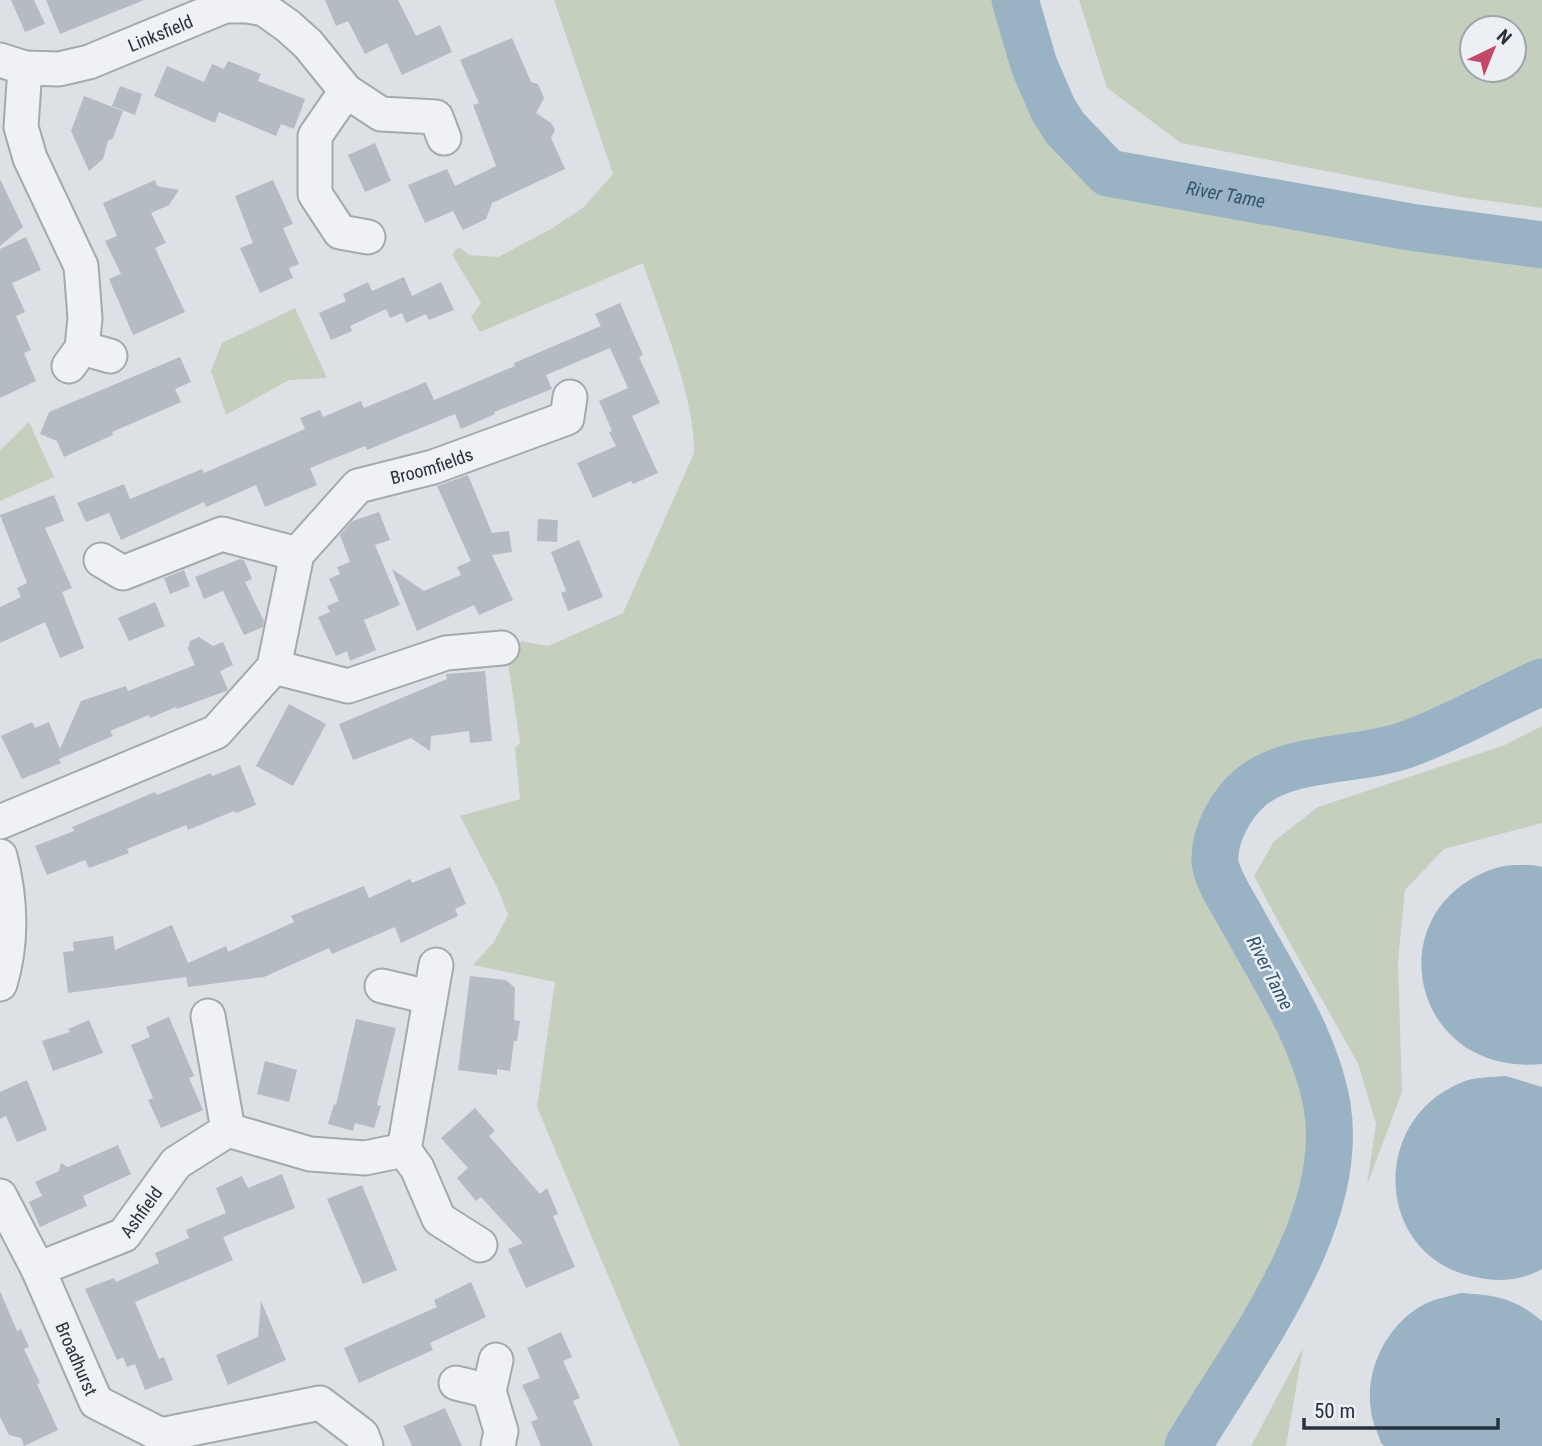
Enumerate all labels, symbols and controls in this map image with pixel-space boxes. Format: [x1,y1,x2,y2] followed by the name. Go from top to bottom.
[125,10,196,55] street label: Linksfield
[1458,14,1528,84] north arrow
[1492,25,1516,49] text: N
[1184,176,1267,212] water label: River Tame
[388,443,476,488] street label: Broomfields
[1242,932,1298,1014] water label: River Tame
[115,1182,166,1241] street label: Ashfield
[52,1319,102,1399] street label: Broadhurst
[1304,1386,1498,1430] scale bar
[1314,1399,1355,1423] text: 50 m

